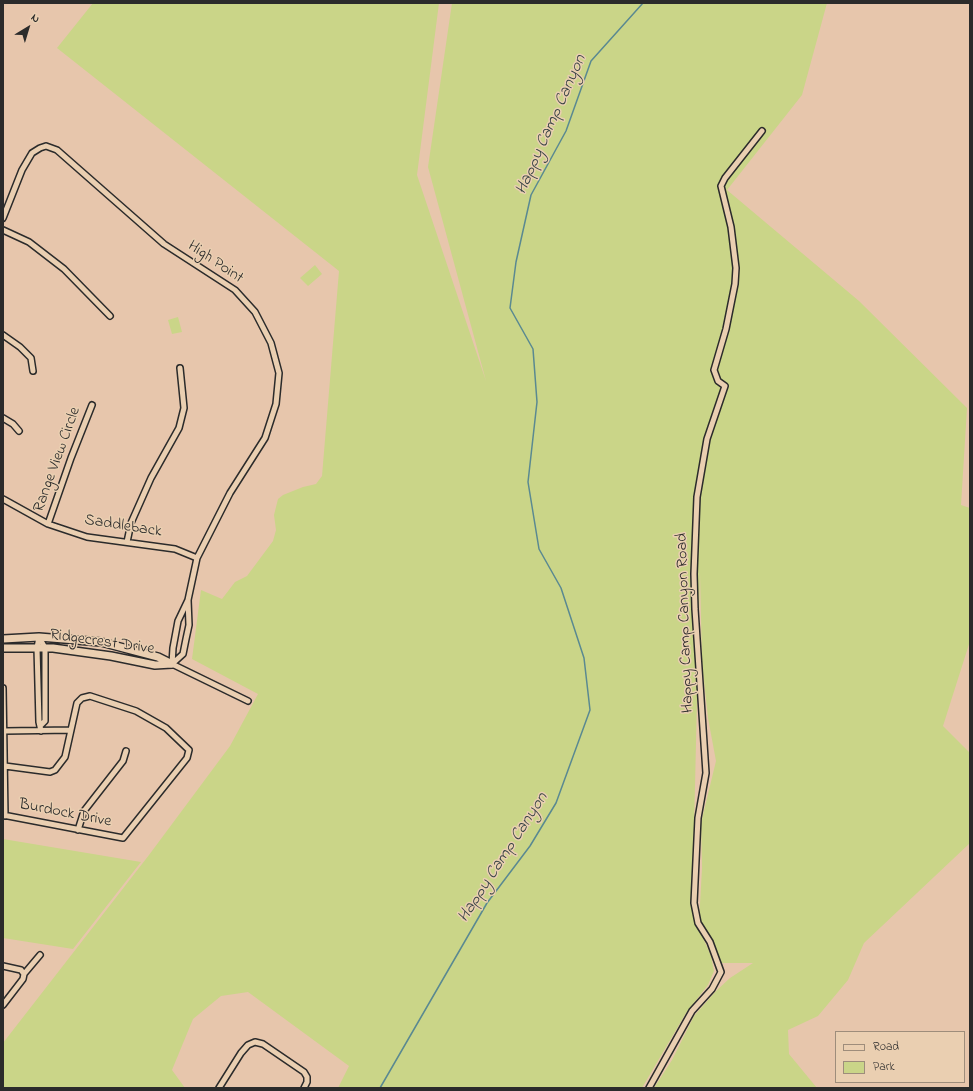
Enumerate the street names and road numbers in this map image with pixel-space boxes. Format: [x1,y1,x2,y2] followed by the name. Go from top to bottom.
[183,237,247,289] street label: High Point
[30,405,86,515] street label: Range View Circle
[83,511,163,543] street label: Saddleback
[673,532,699,714] street label: Happy Camp Canyon Road
[49,626,155,660] street label: Ridgecrest Drive
[17,796,113,832] street label: Burdock Drive

